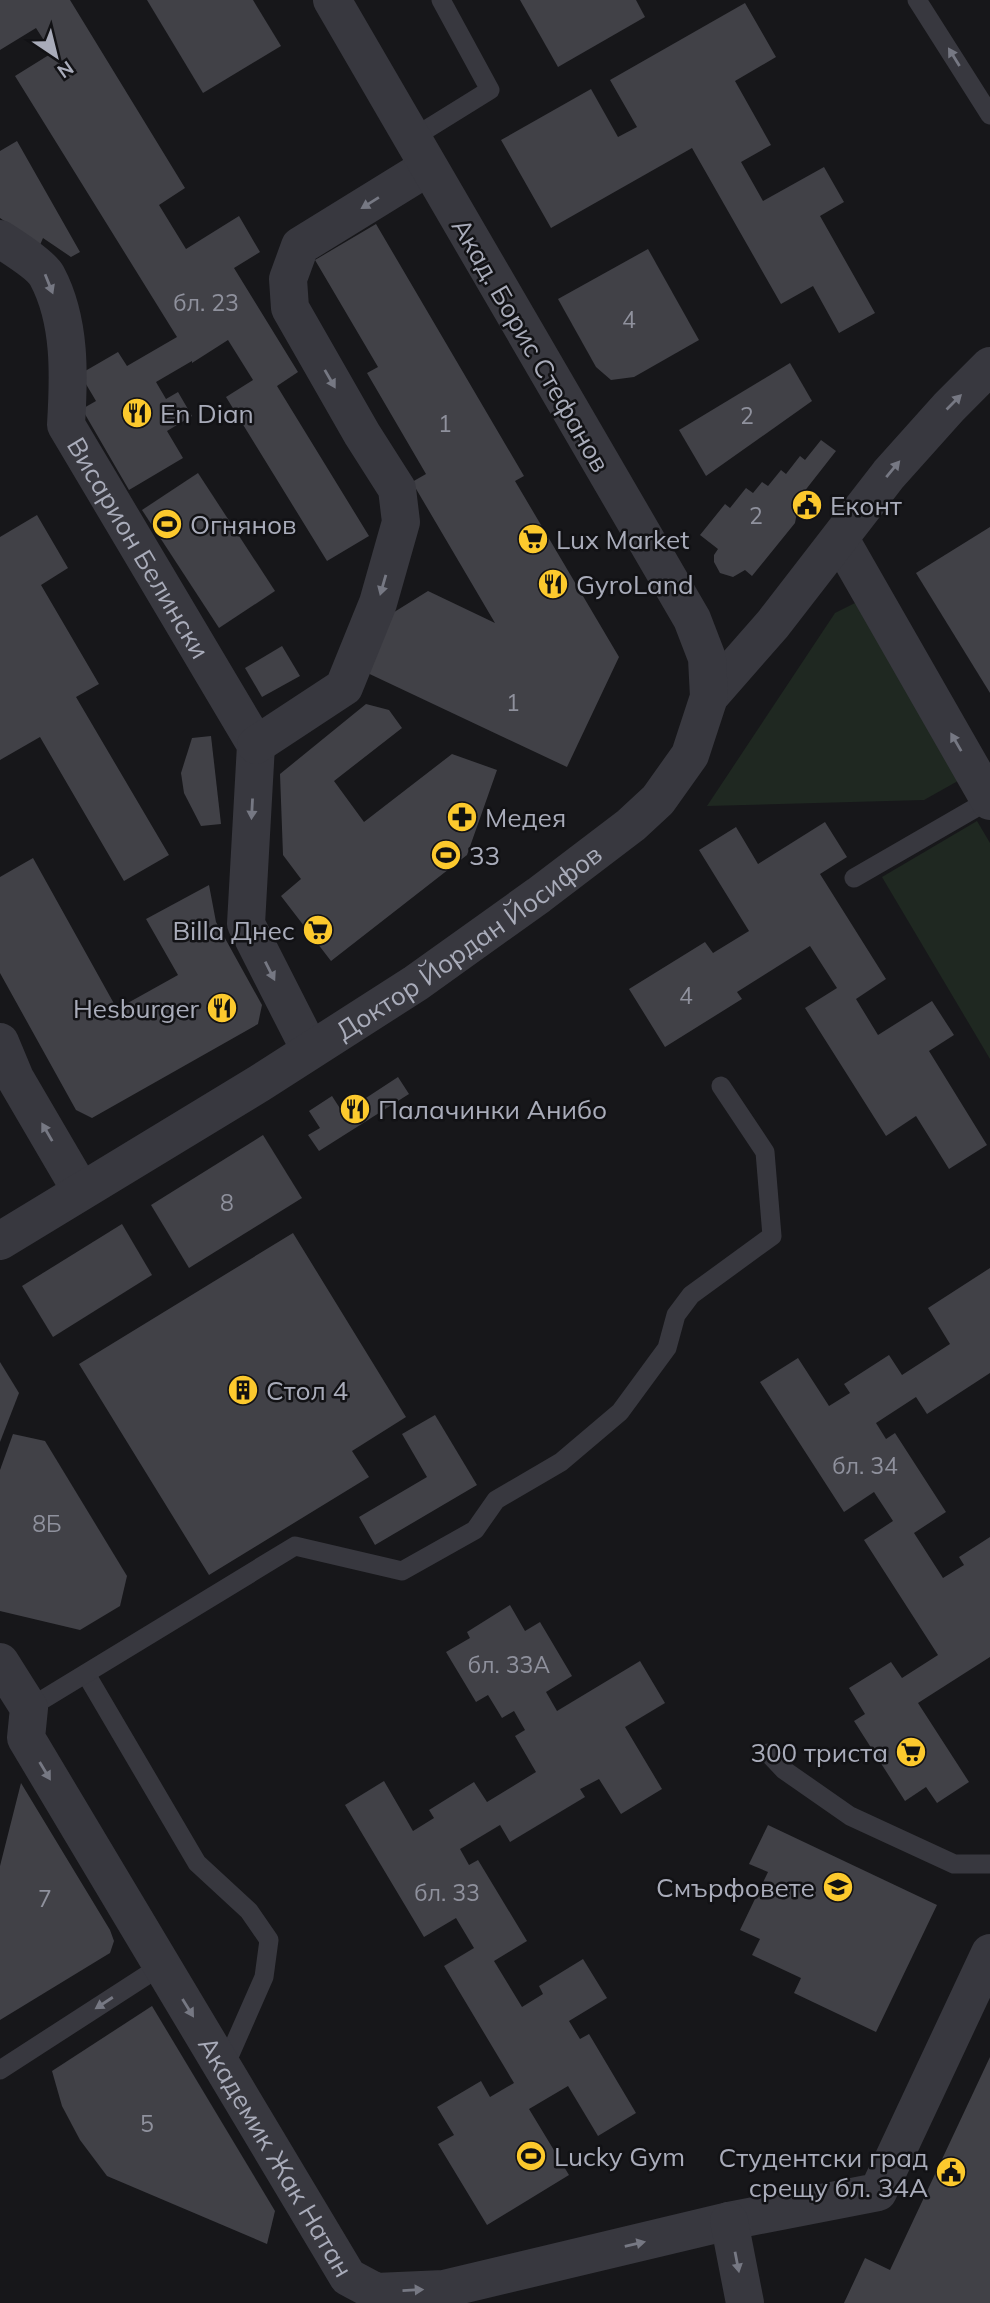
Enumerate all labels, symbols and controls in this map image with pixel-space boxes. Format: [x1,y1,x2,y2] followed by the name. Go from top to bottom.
[21,21,91,91] north arrow
[947,48,960,67] one-way arrow
[53,56,79,84] text: N
[360,197,379,210] one-way arrow
[445,212,617,478] street label: Акад. Борис Стефанов
[44,274,55,295] one-way arrow
[173,288,239,317] house number: бл. 23
[622,305,636,334] house number: 4
[324,370,336,389] one-way arrow
[945,394,961,411] one-way arrow
[120,396,154,430] restaurant icon: En Dian
[160,397,254,430] place label: En Dian
[740,401,754,430] house number: 2
[438,409,452,438] house number: 1
[60,431,217,664] street label: Висарион Белински
[885,460,901,478] one-way arrow
[790,488,824,522] public building icon: Еконт
[830,489,902,522] place label: Еконт
[749,501,763,530] house number: 2
[150,507,184,541] sports icon: Огнянов
[190,508,297,541] place label: Огнянов
[516,522,550,556] supermarket icon: Lux Market
[556,523,689,556] place label: Lux Market
[536,567,570,601] restaurant icon: GyroLand
[576,568,694,601] place label: GyroLand
[377,575,387,596] one-way arrow
[506,688,520,717] house number: 1
[950,733,962,752] one-way arrow
[247,798,258,820] one-way arrow
[445,800,479,834] pharmacy icon: Медея
[485,801,566,834] place label: Медея
[329,837,608,1047] street label: Доктор Йордан Йосифов
[429,838,463,872] sports icon: 33
[469,839,500,872] place label: 33
[301,913,335,947] supermarket icon: Billa Днес
[172,914,295,947] place label: Billa Днес
[264,961,275,981] one-way arrow
[679,981,693,1010] house number: 4
[205,991,239,1025] restaurant icon: Hesburger
[73,992,200,1025] place label: Hesburger
[338,1092,372,1126] restaurant icon: Палачинки Анибо
[378,1093,607,1126] place label: Палачинки Анибо
[41,1123,53,1142] one-way arrow
[220,1188,234,1217] house number: 8
[226,1373,260,1407] building icon: Стол 4
[266,1374,348,1407] place label: Стол 4
[832,1451,898,1480] house number: бл. 34
[32,1509,62,1538] house number: 8Б
[468,1650,550,1679] house number: бл. 33А
[894,1735,928,1769] supermarket icon: 300 триста
[750,1736,888,1769] place label: 300 триста
[39,1762,52,1781] one-way arrow
[821,1870,855,1904] school or university icon: Смърфовете
[656,1871,815,1904] place label: Смърфовете
[414,1878,480,1907] house number: бл. 33
[38,1884,52,1913] house number: 7
[95,1996,113,2010] one-way arrow
[181,1999,194,2018] one-way arrow
[192,2030,361,2283] street label: Академик Жак Натан
[140,2109,154,2138] house number: 5
[514,2139,548,2173] sports icon: Lucky Gym
[554,2140,685,2173] place label: Lucky Gym
[719,2141,928,2204] place label: Студентски град срещу бл. 34А
[934,2155,968,2189] public building icon: Студентски град срещу бл. 34А
[624,2238,646,2249] one-way arrow
[732,2251,743,2273] one-way arrow
[402,2285,424,2296] one-way arrow

